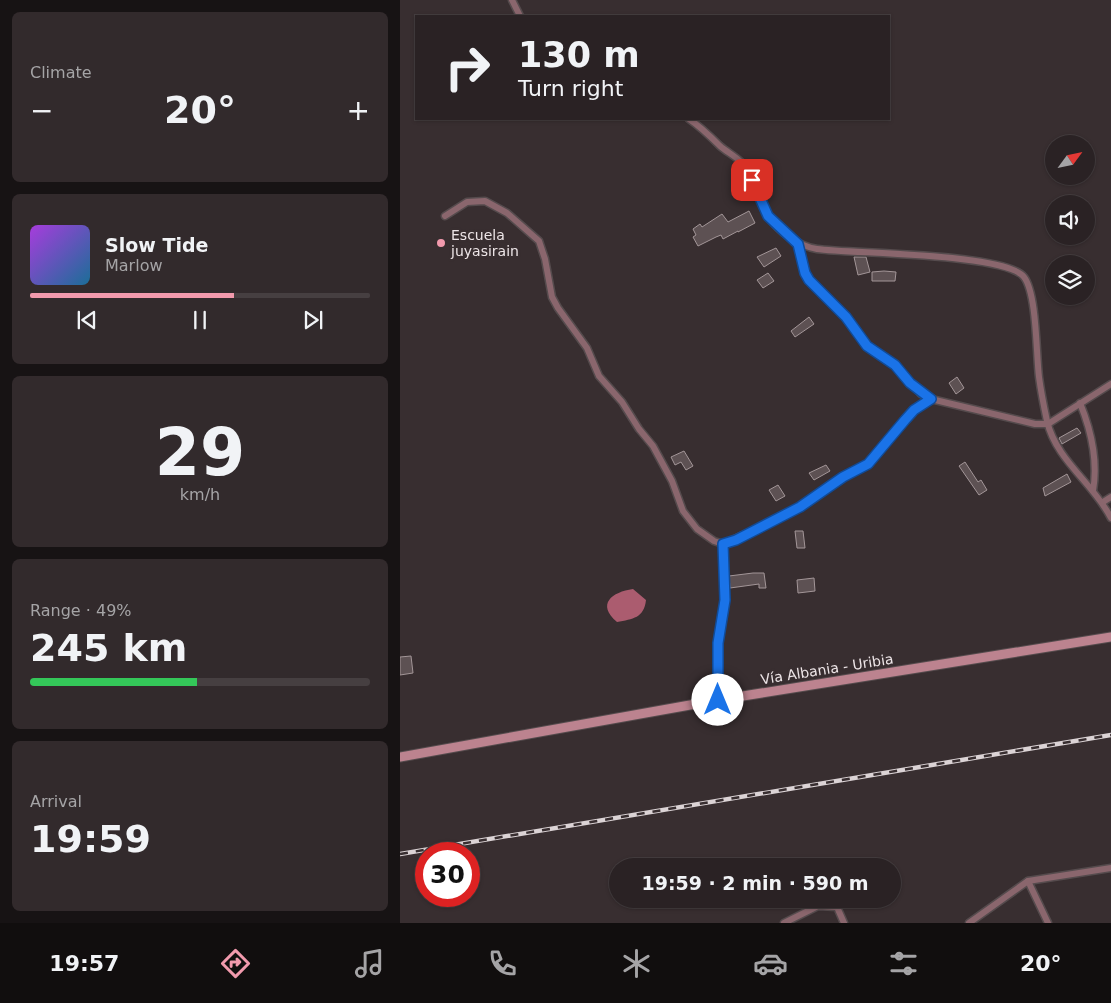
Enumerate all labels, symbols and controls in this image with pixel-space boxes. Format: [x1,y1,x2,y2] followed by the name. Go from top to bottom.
[435,35,500,100] icon: right
[518,35,640,75] text: 130 m
[30,63,92,82] text: Climate
[518,76,623,101] text: Turn right
[164,88,236,132] text: 20°
[30,94,53,127] text: −
[347,94,370,127] text: +
[1045,135,1095,185] north arrow
[1045,135,1095,305] map controls
[731,159,773,201] pin
[738,166,766,194] icon: arrive
[1045,195,1095,245] button: sound
[450,227,519,259] place label: Escuela juyasirain
[105,234,208,256] text: Slow Tide
[435,237,447,249] marker: Escuela juyasirain
[1045,255,1095,305] button: layers
[105,256,163,275] text: Marlow
[73,306,101,334] icon: previous
[186,306,214,334] icon: pause
[299,306,327,334] icon: next
[155,415,245,490] text: 29
[180,485,220,504] text: km/h
[30,601,132,620] text: Range · 49%
[30,626,187,670] text: 245 km
[760,651,894,687] street label: Vía Albania - Uribia
[691,673,743,725] position arrow
[30,792,82,811] text: Arrival
[30,817,151,861] text: 19:59
[415,842,480,907] speed limit sign: 30
[641,872,869,894] text: 19:59 · 2 min · 590 m
[218,946,253,981] icon: directions
[352,946,387,981] icon: music
[485,946,520,981] icon: phone
[619,946,654,981] icon: climate
[753,946,788,981] icon: car
[886,946,921,981] icon: filters
[49,951,119,976] text: 19:57
[1020,951,1062,976] text: 20°

